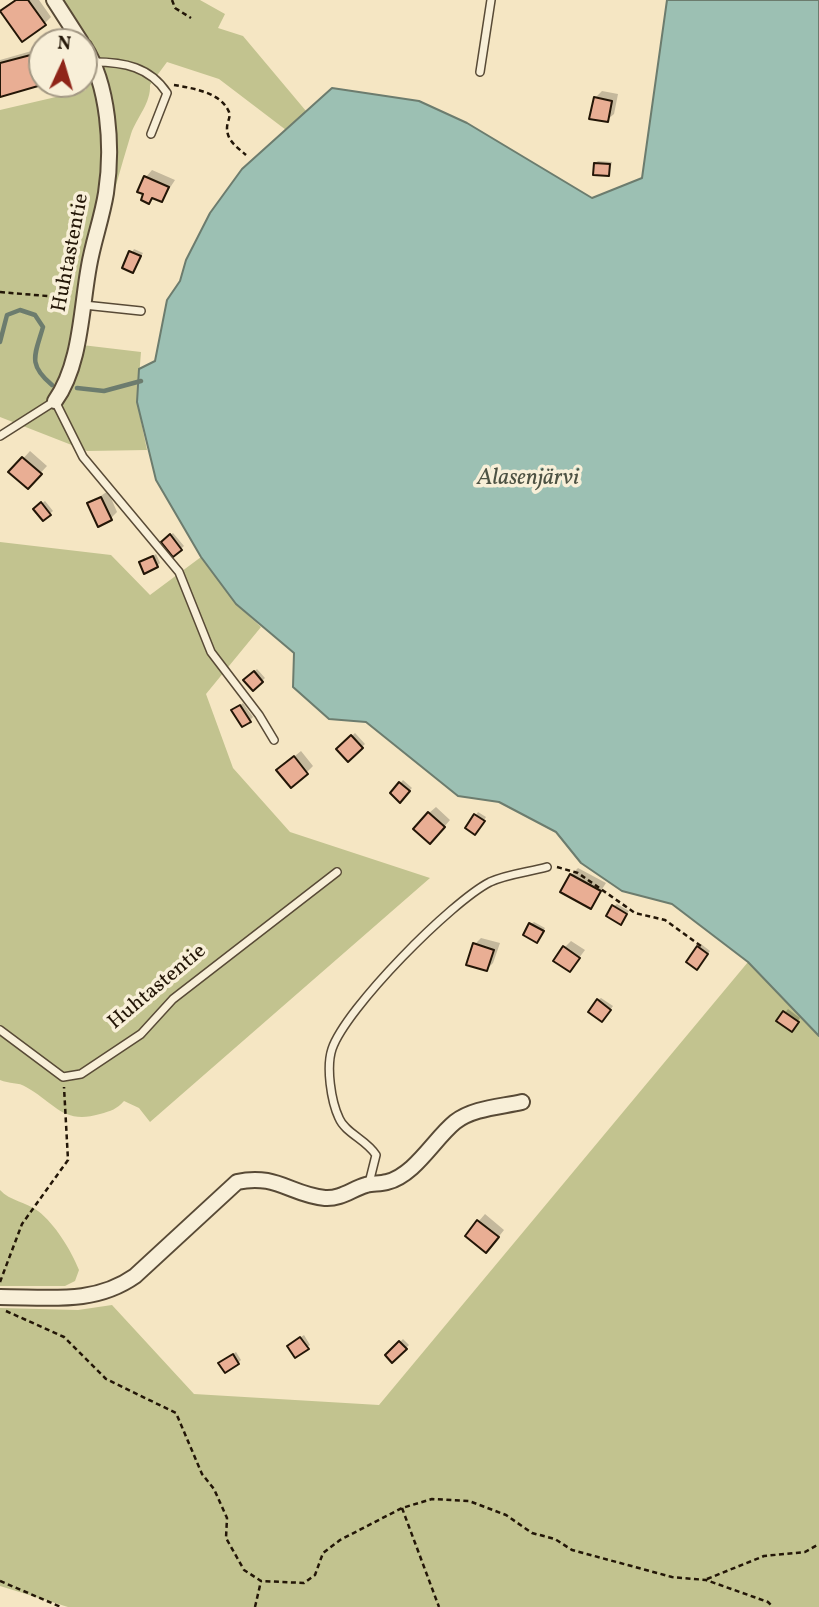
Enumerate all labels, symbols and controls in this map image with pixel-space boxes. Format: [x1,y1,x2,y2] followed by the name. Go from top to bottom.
[28,28,98,98] north arrow
[57,31,72,57] text: N
[48,192,96,314] street label: Huhtastentie
[477,466,579,494] water label: Alasenjärvi
[104,940,212,1036] street label: Huhtastentie

